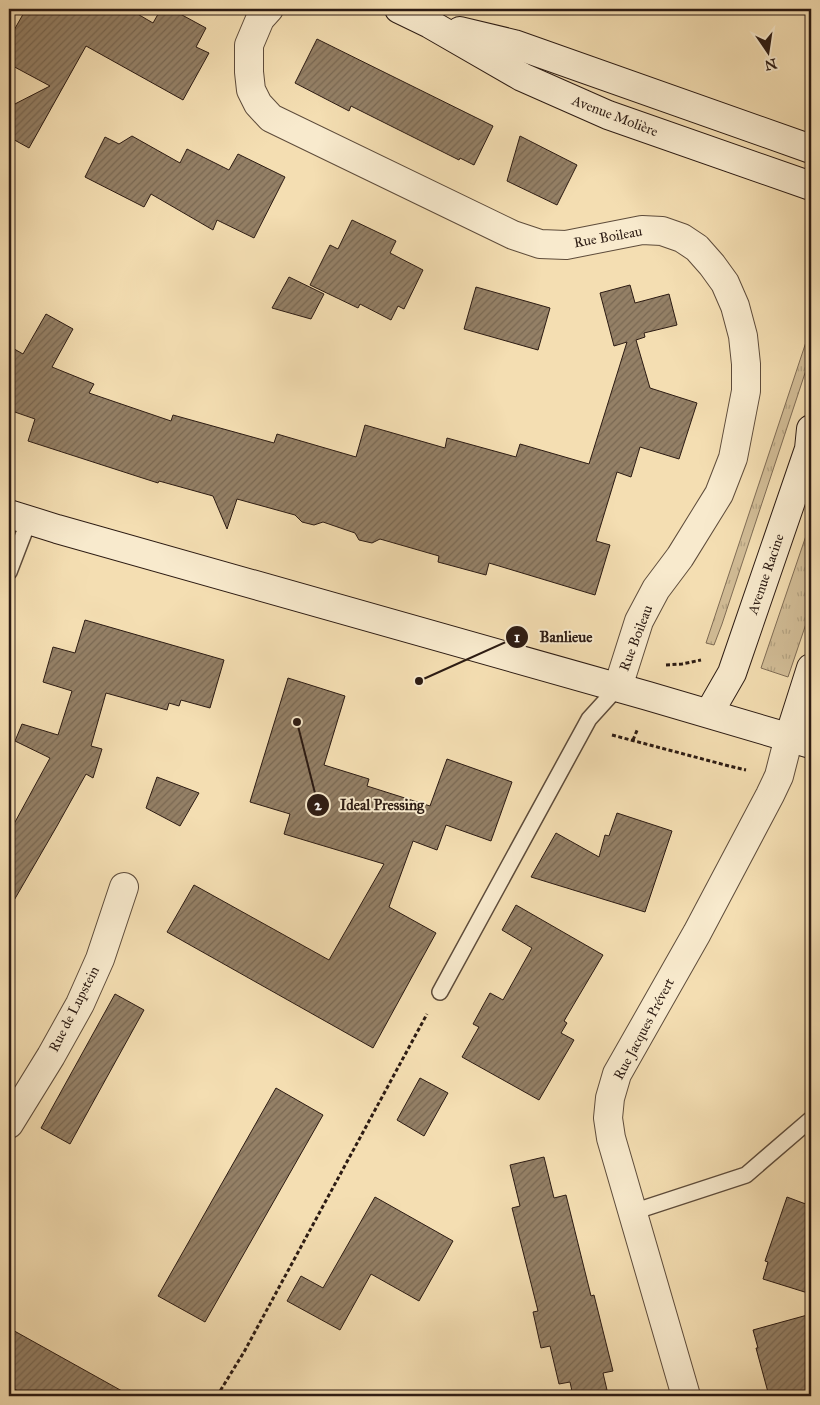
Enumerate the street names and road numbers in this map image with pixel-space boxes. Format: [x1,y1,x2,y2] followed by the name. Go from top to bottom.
[569,91,661,140] street label: Avenue Molière
[572,223,644,251] street label: Rue Boileau
[744,531,788,617] street label: Avenue Racine
[616,602,657,673] street label: Rue Boileau
[45,963,103,1055] street label: Rue de Lupstein
[610,975,679,1083] street label: Rue Jacques Prévert

